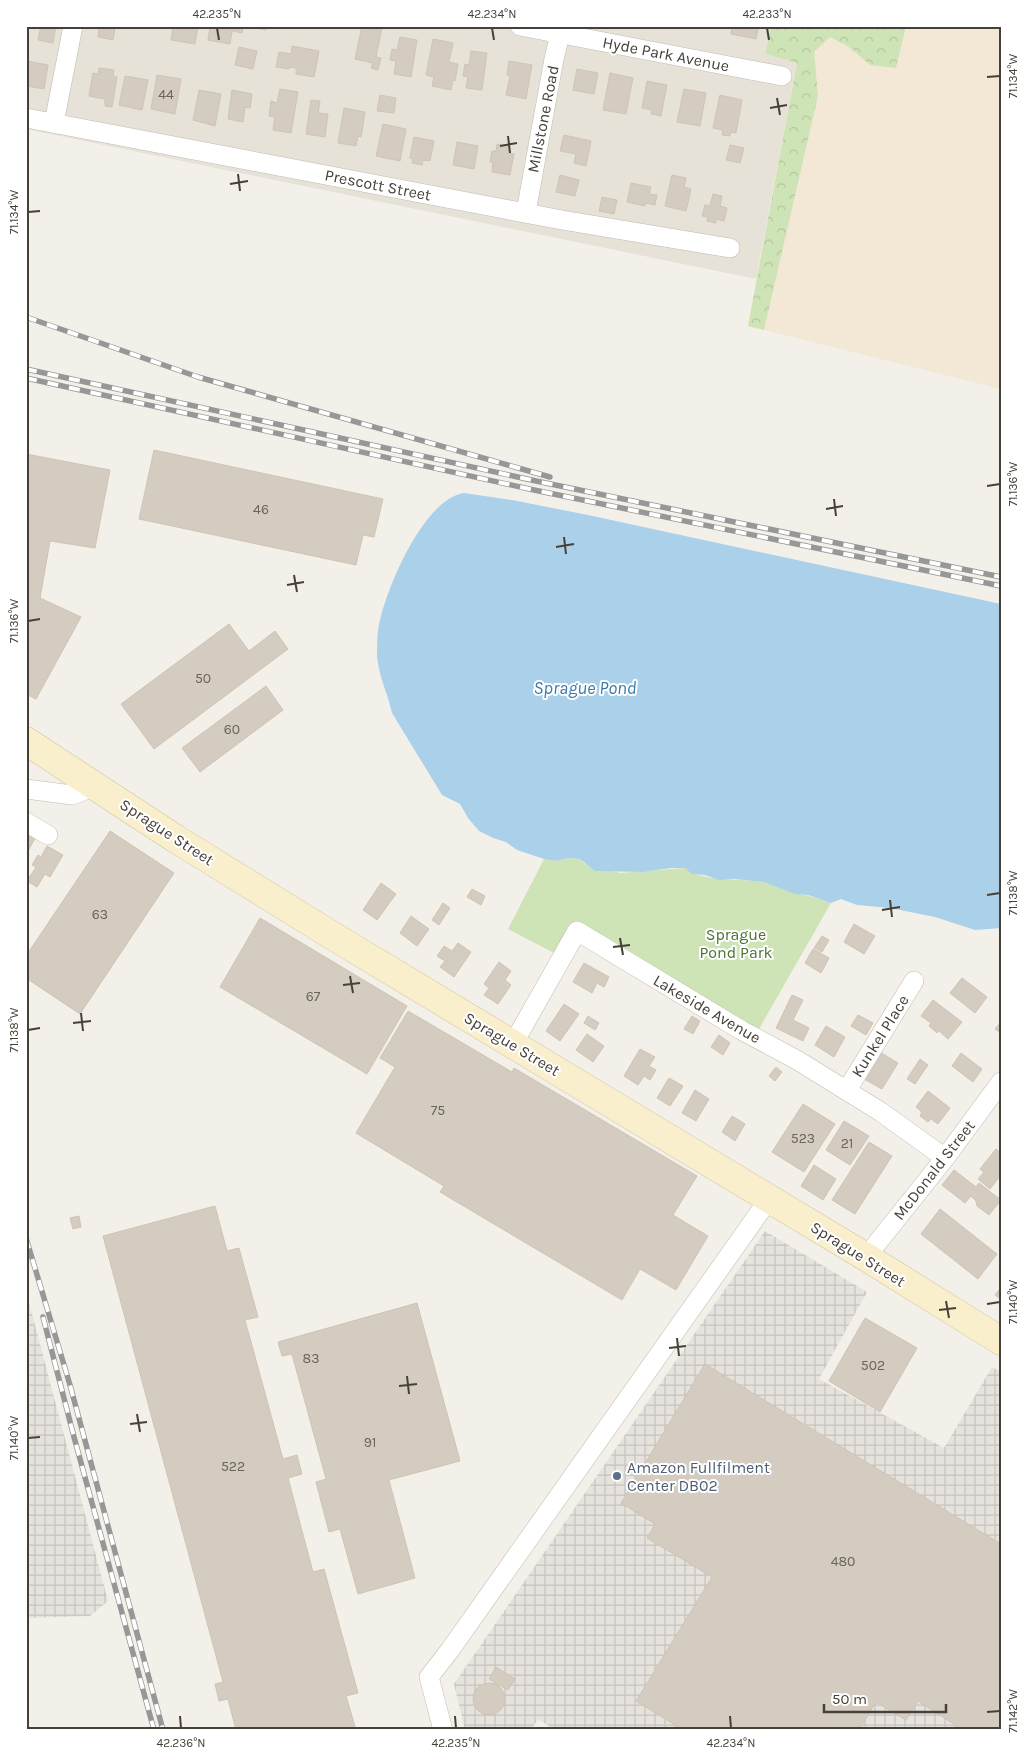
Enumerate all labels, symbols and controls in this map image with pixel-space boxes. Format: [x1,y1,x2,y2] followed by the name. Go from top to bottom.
[193,7,241,21] text: 42.235°N
[468,7,516,21] text: 42.234°N
[742,7,792,21] text: 42.233°N
[601,32,731,76] street label: Hyde Park Avenue
[1006,54,1020,98] text: 71.134°W
[523,64,563,174] street label: Millstone Road
[158,86,174,103] house number: 44
[323,165,433,205] street label: Prescott Street
[7,190,21,234] text: 71.134°W
[1006,461,1020,506] text: 71.136°W
[253,501,269,518] house number: 46
[7,598,21,643] text: 71.136°W
[195,670,211,687] house number: 50
[533,677,637,699] water label: Sprague Pond
[224,721,240,738] house number: 60
[116,795,218,869] street label: Sprague Street
[1006,870,1020,915] text: 71.138°W
[92,906,108,923] house number: 63
[700,925,773,962] park label: Sprague Pond Park
[650,971,764,1047] street label: Lakeside Avenue
[306,988,321,1005] house number: 67
[847,991,913,1081] street label: Kunkel Place
[7,1007,21,1052] text: 71.138°W
[461,1008,563,1080] street label: Sprague Street
[431,1102,445,1119] house number: 75
[889,1116,979,1224] street label: McDonald Street
[791,1130,815,1147] house number: 523
[841,1135,853,1152] house number: 21
[807,1217,909,1291] street label: Sprague Street
[1006,1280,1020,1324] text: 71.140°W
[303,1350,319,1367] house number: 83
[861,1357,885,1374] house number: 502
[7,1416,21,1460] text: 71.140°W
[364,1434,376,1451] house number: 91
[221,1458,245,1475] house number: 522
[627,1458,770,1495] place label: Amazon Fullfilment Center DB02
[611,1470,623,1482] marker: Amazon Fullfilment Center DB02
[831,1553,855,1570] house number: 480
[824,1681,947,1713] scale bar
[1006,1689,1020,1733] text: 71.142°W
[832,1690,867,1708] text: 50 m
[156,1736,206,1750] text: 42.236°N
[432,1736,480,1750] text: 42.235°N
[707,1736,755,1750] text: 42.234°N

